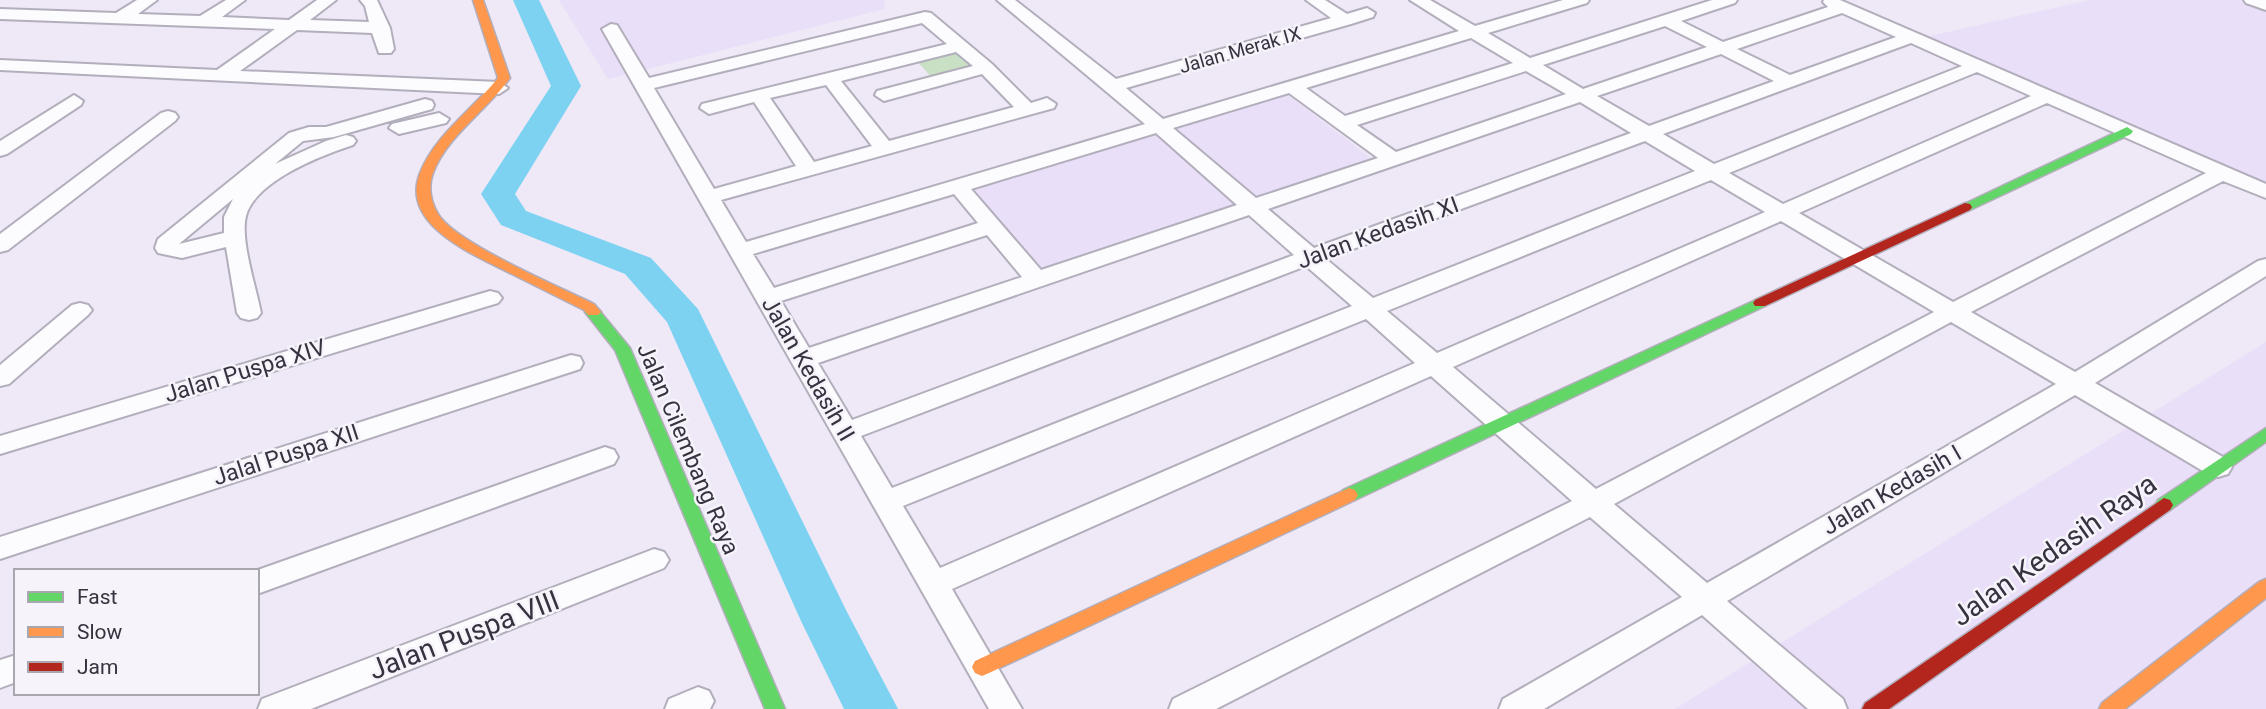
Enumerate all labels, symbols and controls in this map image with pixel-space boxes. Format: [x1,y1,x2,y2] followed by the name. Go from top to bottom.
[1176,22,1304,78] street label: Jalan Merak IX
[1293,191,1463,275] street label: Jalan Kedasih XI
[756,292,860,446] street label: Jalan Kedasih II
[161,334,329,408] street label: Jalan Puspa XIV
[631,339,745,559] street label: Jalan Cilembang Raya
[210,419,362,491] street label: Jalal Puspa XII
[1818,439,1966,541] street label: Jalan Kedasih I
[1945,467,2163,633] street label: Jalan Kedasih Raya
[14,569,259,695] legend
[364,584,564,686] street label: Jalan Puspa VIII
[77,585,118,609] text: Fast
[77,620,123,644] text: Slow
[77,655,118,679] text: Jam

